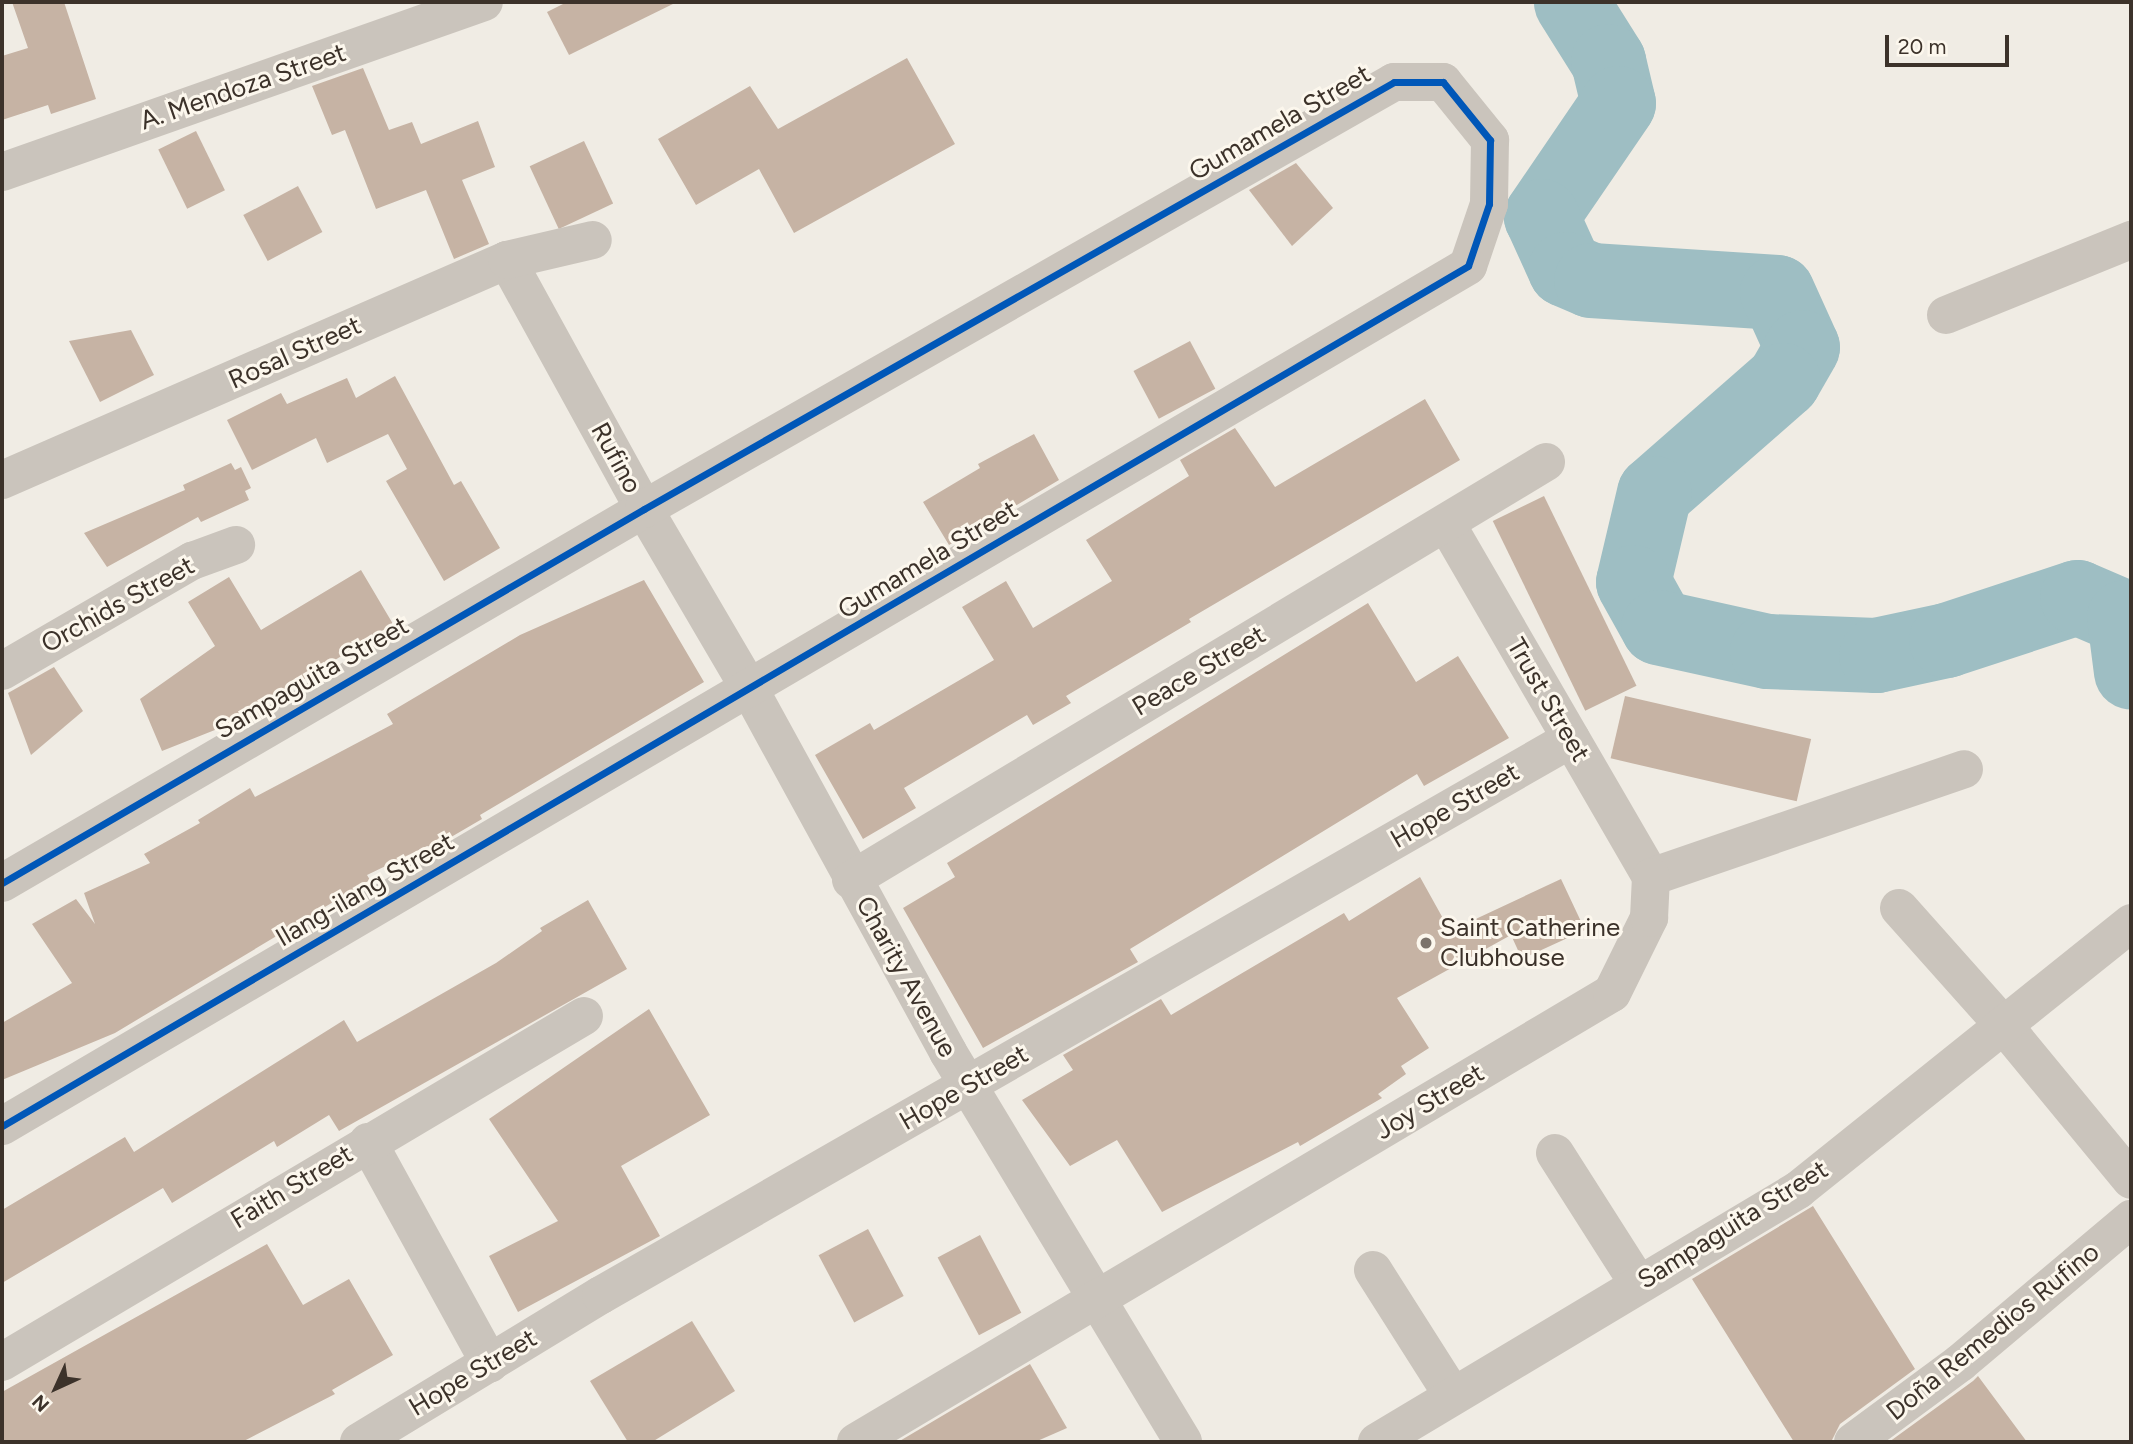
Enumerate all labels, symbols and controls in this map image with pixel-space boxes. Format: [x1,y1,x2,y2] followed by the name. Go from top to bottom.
[1888,21,2012,65] scale bar
[1898,34,1946,59] text: 20 m
[136,37,350,137] street label: A. Mendoza Street
[1184,58,1376,188] street label: Gumamela Street
[224,310,366,396] street label: Rosal Street
[584,417,648,499] street label: Rufino
[832,494,1024,626] street label: Gumamela Street
[36,550,200,660] street label: Orchids Street
[210,610,414,746] street label: Sampaguita Street
[1127,619,1271,723] street label: Peace Street
[1500,633,1596,767] street label: Trust Street
[1385,757,1525,855] street label: Hope Street
[270,826,460,954] street label: Ilang-ilang Street
[849,891,963,1063] street label: Charity Avenue
[1440,912,1620,974] place label: Saint Catherine Clubhouse
[1418,935,1434,951] marker: Saint Catherine Clubhouse
[894,1039,1034,1137] street label: Hope Street
[1370,1057,1490,1147] street label: Joy Street
[225,1138,359,1236] street label: Faith Street
[1632,1154,1834,1296] street label: Sampaguita Street
[1880,1237,2106,1427] street label: Doña Remedios Rufino
[404,1323,542,1423] street label: Hope Street
[21,1353,91,1423] north arrow
[27,1390,54,1417] text: N

